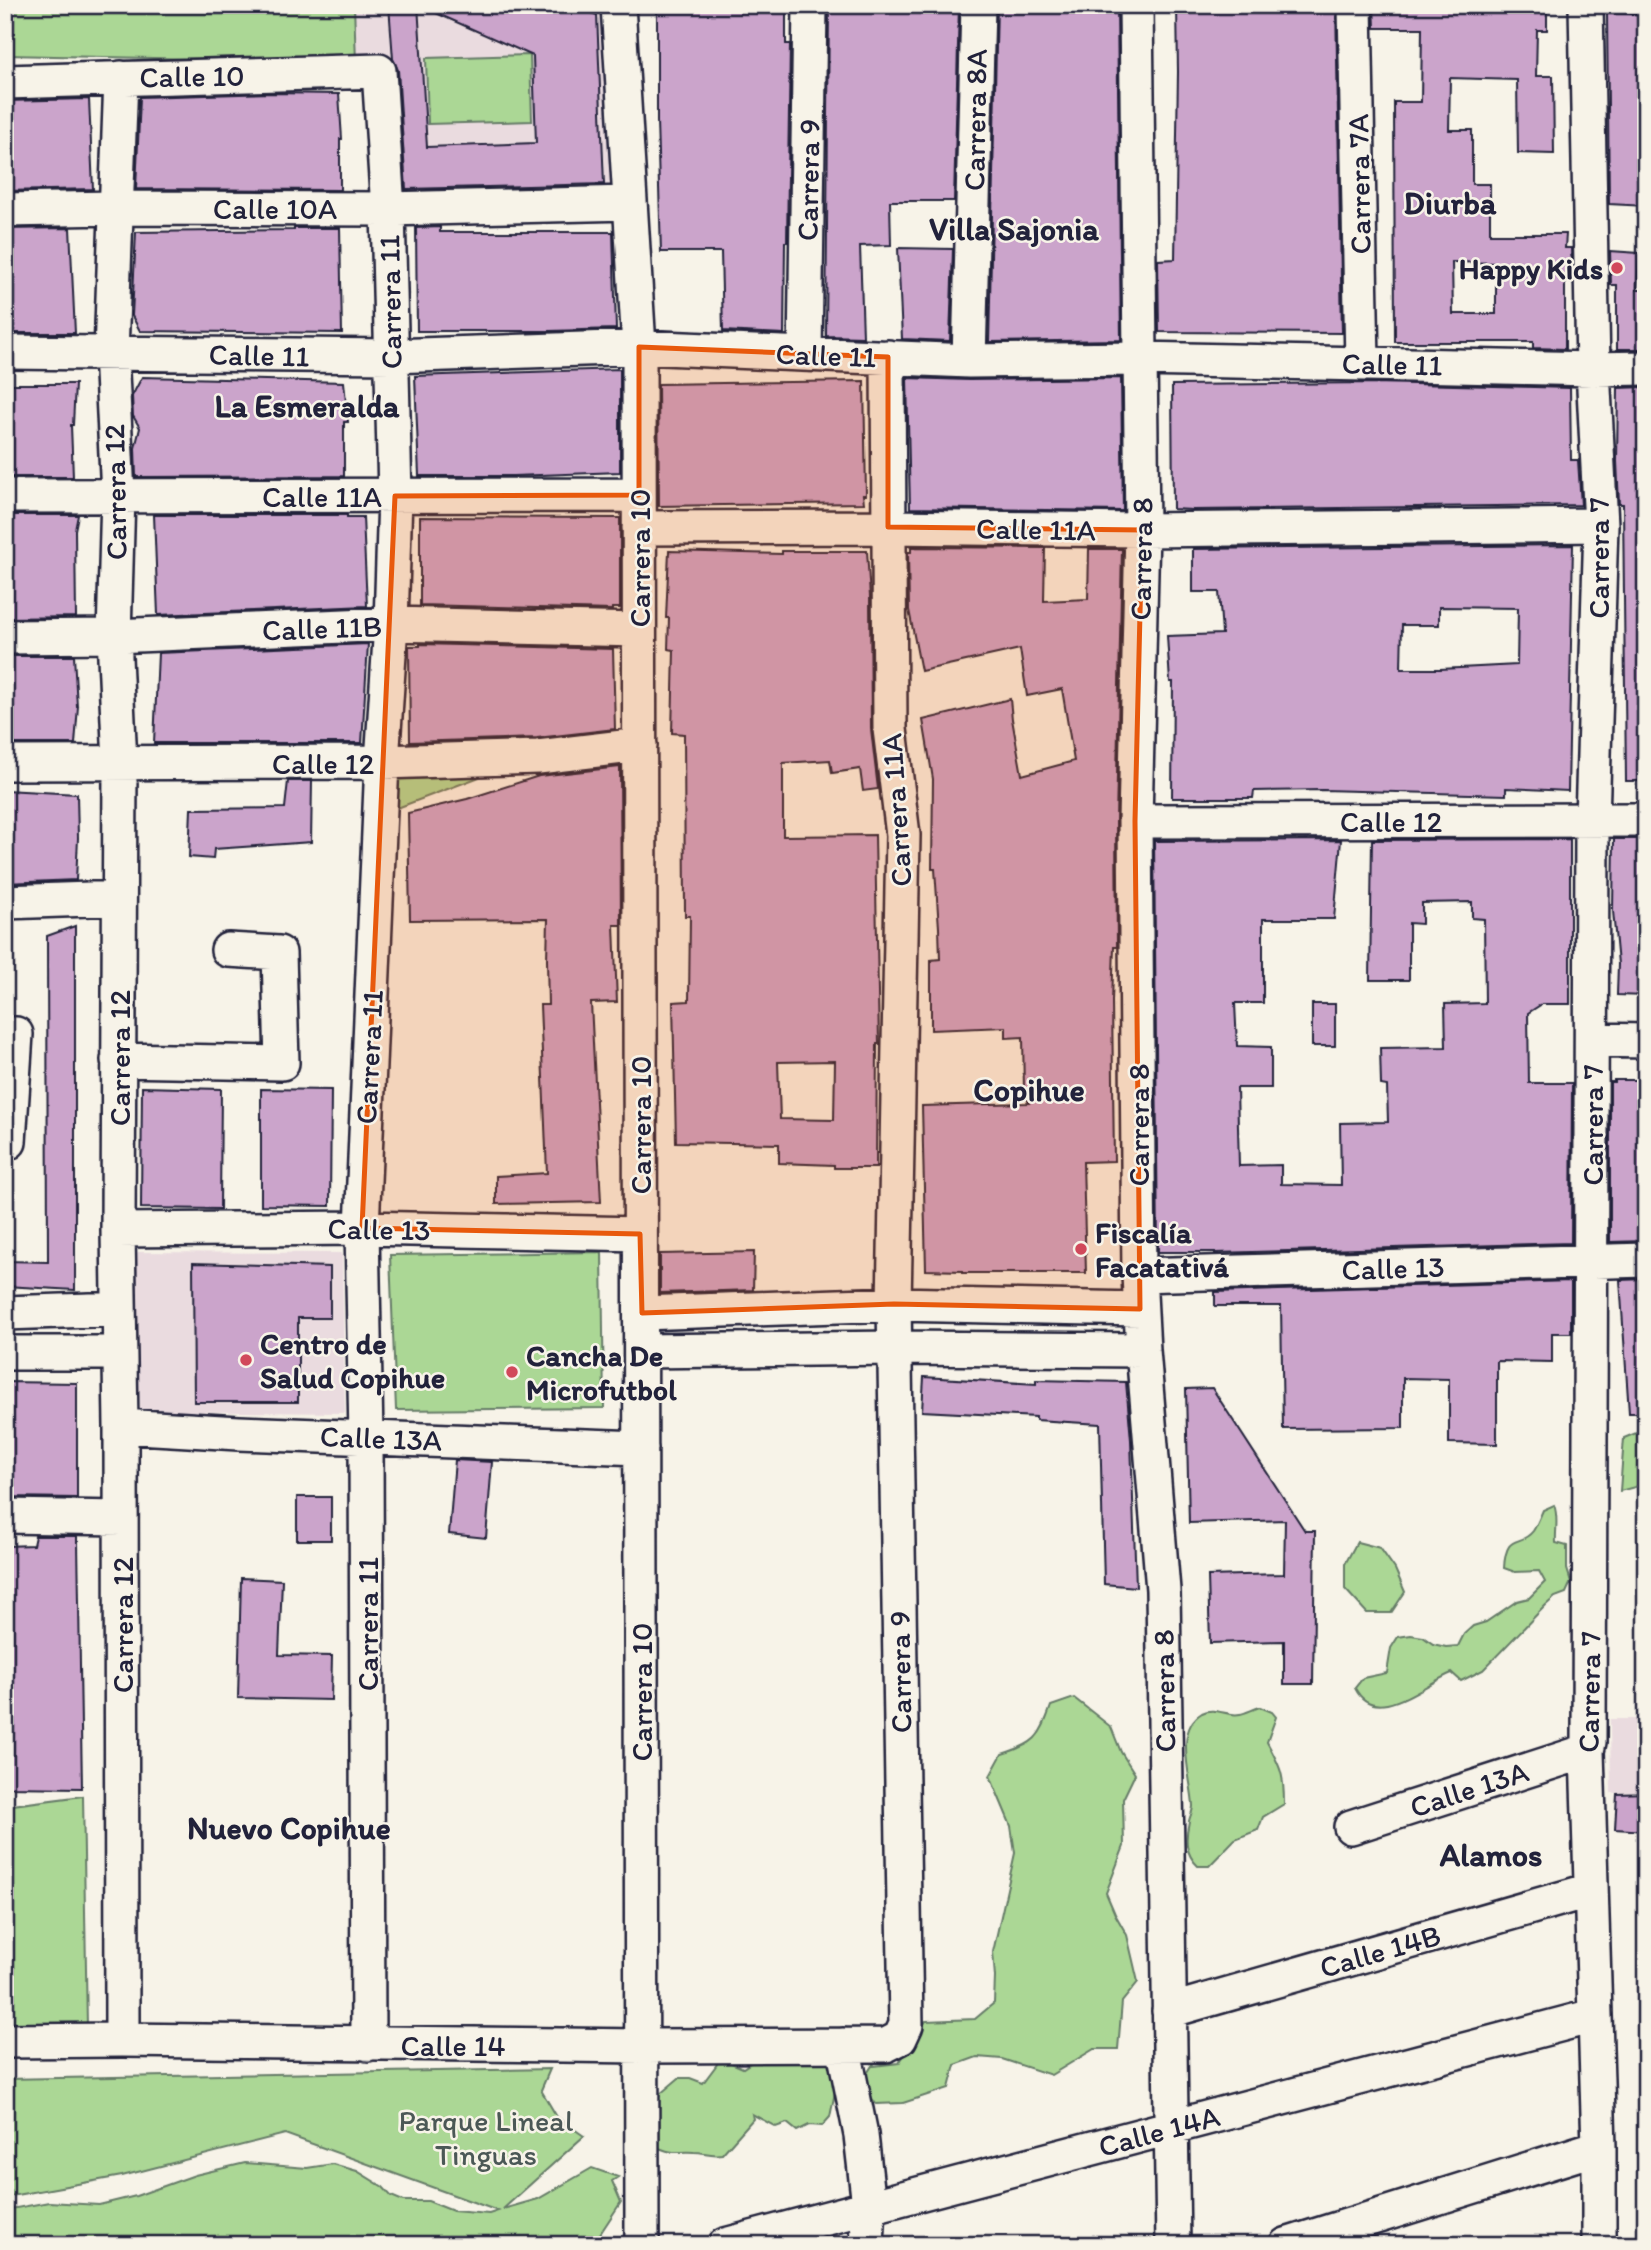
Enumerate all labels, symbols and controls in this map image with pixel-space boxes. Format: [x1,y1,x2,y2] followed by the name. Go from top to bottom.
[955,49,995,191] street label: Carrera 8A
[139,57,245,95] street label: Calle 10
[1339,113,1379,255] street label: Carrera 7A
[788,119,828,241] street label: Carrera 9
[1404,184,1497,222] district label: Diurba
[213,190,337,227] street label: Calle 10A
[929,210,1099,248] district label: Villa Sajonia
[370,234,410,370] street label: Carrera 11
[1459,250,1603,287] place label: Happy Kids
[1609,260,1625,276] marker: Happy Kids
[775,335,877,375] street label: Calle 11
[208,336,310,374] street label: Calle 11
[1341,345,1443,383] street label: Calle 11
[214,387,400,425] district label: La Esmeralda
[95,423,135,560] street label: Carrera 12
[262,478,382,515] street label: Calle 11A
[621,488,658,628] street label: Carrera 10
[1121,497,1161,621] street label: Carrera 8
[1580,497,1617,619] street label: Carrera 7
[976,509,1096,549] street label: Calle 11A
[261,607,383,649] street label: Calle 11B
[872,732,920,888] street label: Carrera 11A
[272,745,375,782] street label: Calle 12
[1340,803,1443,840] street label: Calle 12
[347,989,391,1125] street label: Carrera 11
[101,990,138,1126] street label: Carrera 12
[622,1055,659,1195] street label: Carrera 10
[1120,1063,1157,1187] street label: Carrera 8
[1574,1064,1611,1186] street label: Carrera 7
[973,1071,1085,1109] district label: Copihue
[327,1210,431,1248] street label: Calle 13
[1095,1214,1229,1285] place label: Fiscalía Facatativá
[1073,1241,1089,1257] marker: Fiscalía Facatativá
[1341,1248,1445,1288] street label: Calle 13
[260,1325,445,1396] place label: Centro de Salud Copihue
[526,1337,677,1408] place label: Cancha De Microfutbol
[238,1352,254,1368] marker: Centro de Salud Copihue
[504,1364,520,1380] marker: Cancha De Microfutbol
[319,1417,443,1459] street label: Calle 13A
[104,1557,141,1693] street label: Carrera 12
[349,1557,386,1691] street label: Carrera 11
[880,1611,920,1733] street label: Carrera 9
[623,1622,660,1762] street label: Carrera 10
[1144,1629,1184,1753] street label: Carrera 8
[1569,1631,1609,1753] street label: Carrera 7
[1405,1752,1533,1826] street label: Calle 13A
[187,1809,391,1847] district label: Nuevo Copihue
[1439,1836,1542,1874] district label: Alamos
[1315,1916,1445,1986] street label: Calle 14B
[401,2027,505,2064] street label: Calle 14
[1094,2097,1224,2165] street label: Calle 14A
[399,2102,574,2173] park label: Parque Lineal Tinguas

